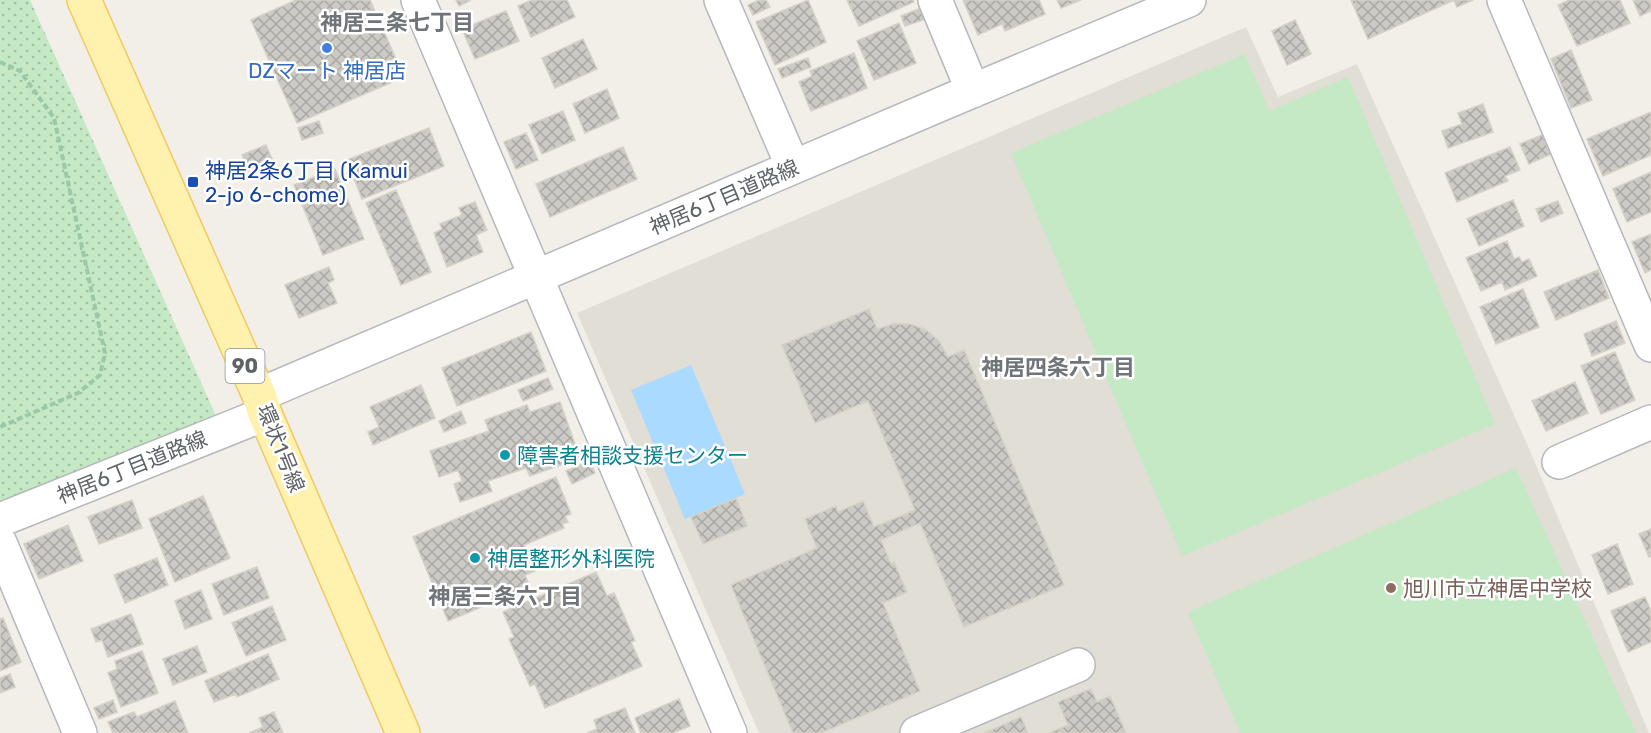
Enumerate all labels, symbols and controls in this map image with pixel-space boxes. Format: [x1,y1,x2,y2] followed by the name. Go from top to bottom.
[320,9,474,36] district label: 神居三条七丁目
[320,41,334,55] marker: DZマート 神居店
[248,58,406,83] place label: DZマート 神居店
[646,154,802,240] street label: 神居6丁目道路線
[205,158,408,207] place label: 神居2条6丁目 (Kamui 2-jo 6-chome)
[186,175,200,189] marker: 神居2条6丁目 (Kamui 2-jo 6-chome)
[226,349,264,383] road number: 90
[981,354,1135,381] district label: 神居四条六丁目
[252,400,310,496] street label: 環状1号線
[53,426,211,508] street label: 神居6丁目道路線
[517,443,748,468] place label: 障害者相談支援センター
[498,448,512,462] marker: 障害者相談支援センター
[487,546,655,571] place label: 神居整形外科医院
[468,551,482,565] marker: 神居整形外科医院
[1403,576,1592,601] place label: 旭川市立神居中学校
[1384,581,1398,595] marker: 旭川市立神居中学校
[428,583,582,610] district label: 神居三条六丁目

